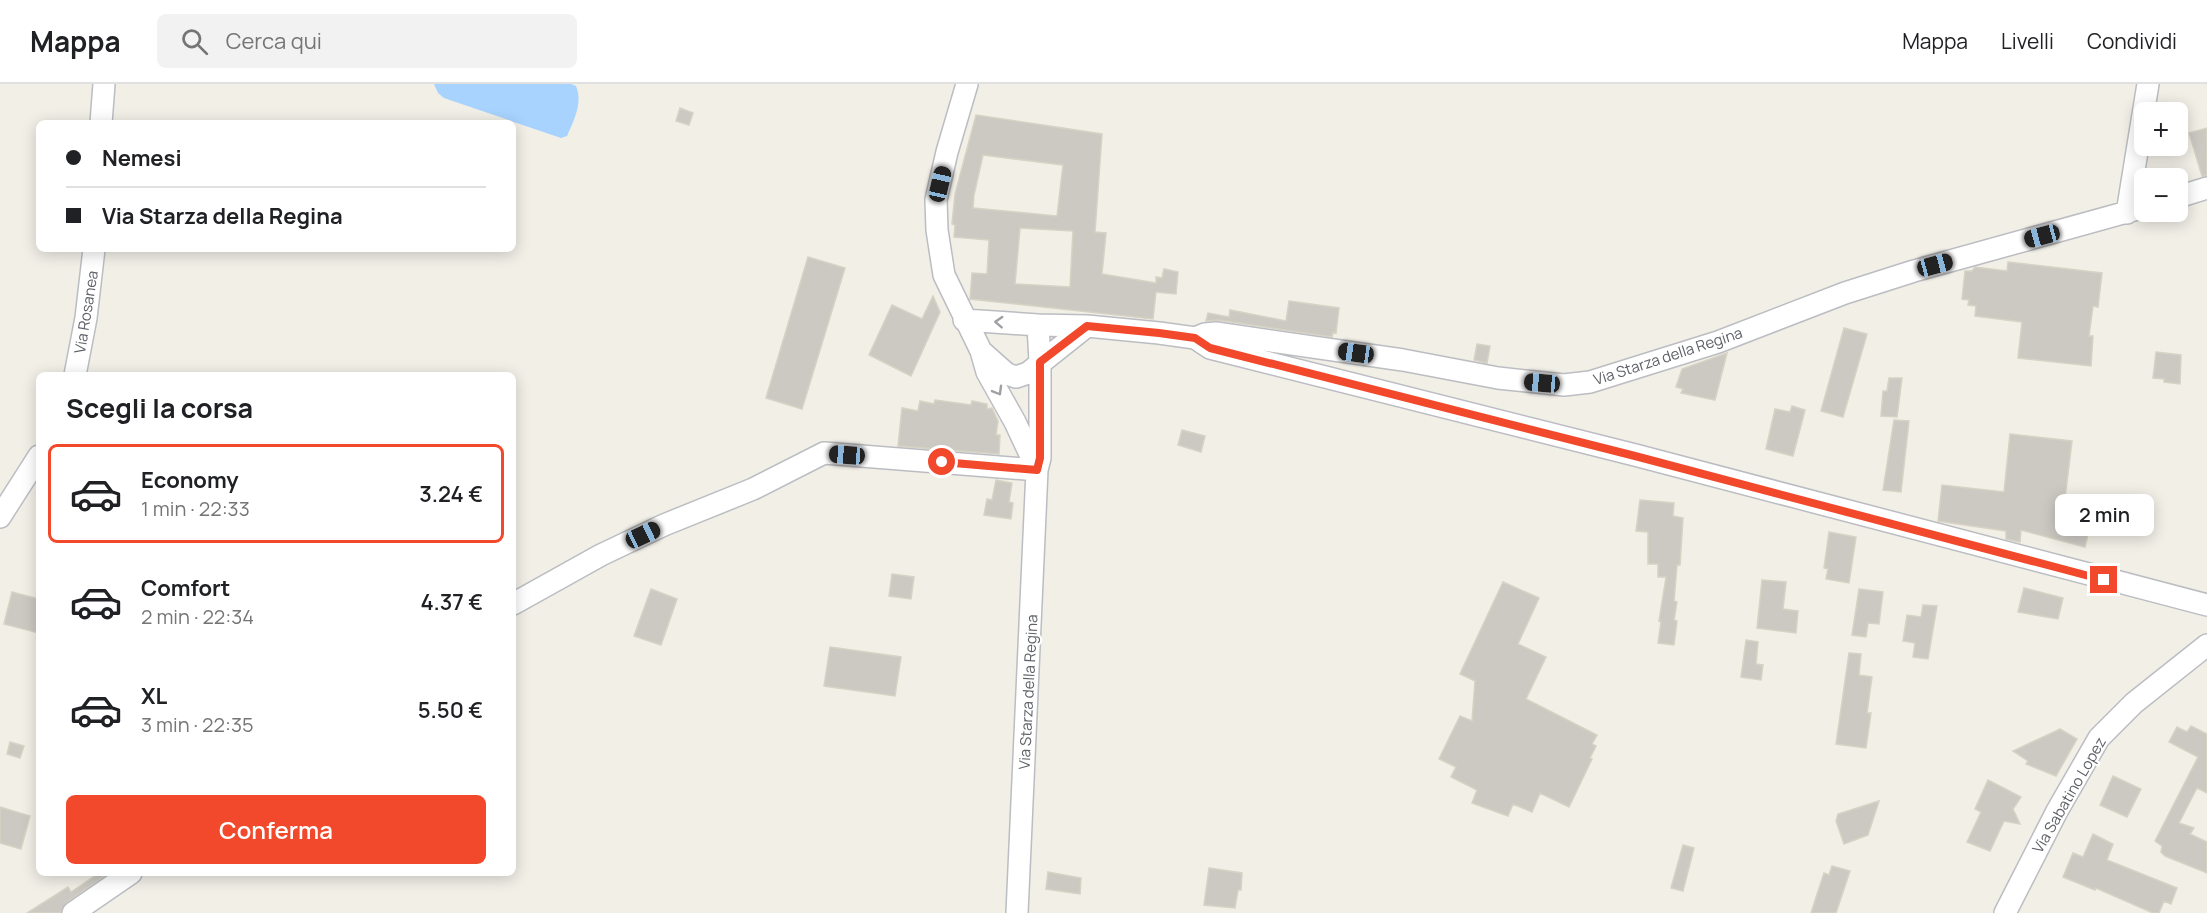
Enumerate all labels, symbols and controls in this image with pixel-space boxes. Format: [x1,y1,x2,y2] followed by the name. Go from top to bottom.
[157,14,577,68] search box
[30,22,121,60] text: Mappa
[178,25,211,58] icon: search
[226,26,322,56] text: Cerca qui
[1902,27,1968,55] text: Mappa
[2001,27,2054,55] text: Livelli
[2087,27,2177,55] text: Condividi
[2134,102,2188,222] map controls
[2134,102,2188,156] button: +
[102,143,182,173] text: Nemesi
[927,164,953,204] car
[2134,168,2188,222] button: −
[102,201,343,231] text: Via Starza della Regina
[2022,223,2062,249] car
[1915,252,1955,278] car
[69,269,103,355] street label: Via Rosanea
[995,316,1004,329] one-way arrow
[1591,322,1745,390] street label: Via Starza della Regina
[1337,342,1375,364] car
[1523,372,1561,394] car
[990,385,1002,395] one-way arrow
[66,389,253,426] text: Scegli la corsa
[828,445,866,465] car
[928,448,955,475] route start
[141,465,239,495] text: Economy
[69,467,123,521] icon: car
[419,479,483,509] text: 3.24 €
[2054,493,2154,535] callout: 2 min
[141,495,250,522] text: 1 min · 22:33
[2079,501,2130,528] text: 2 min
[623,519,663,551] car
[2090,566,2117,593] route end
[141,573,230,603] text: Comfort
[69,575,123,629] icon: car
[421,587,483,617] text: 4.37 €
[141,603,254,630] text: 2 min · 22:34
[1013,614,1043,770] street label: Via Starza della Regina
[141,681,167,711] text: XL
[69,683,123,737] icon: car
[418,695,483,725] text: 5.50 €
[141,711,254,738] text: 3 min · 22:35
[2027,733,2111,857] street label: Via Sabatino Lopez
[66,795,486,864] button: Conferma

